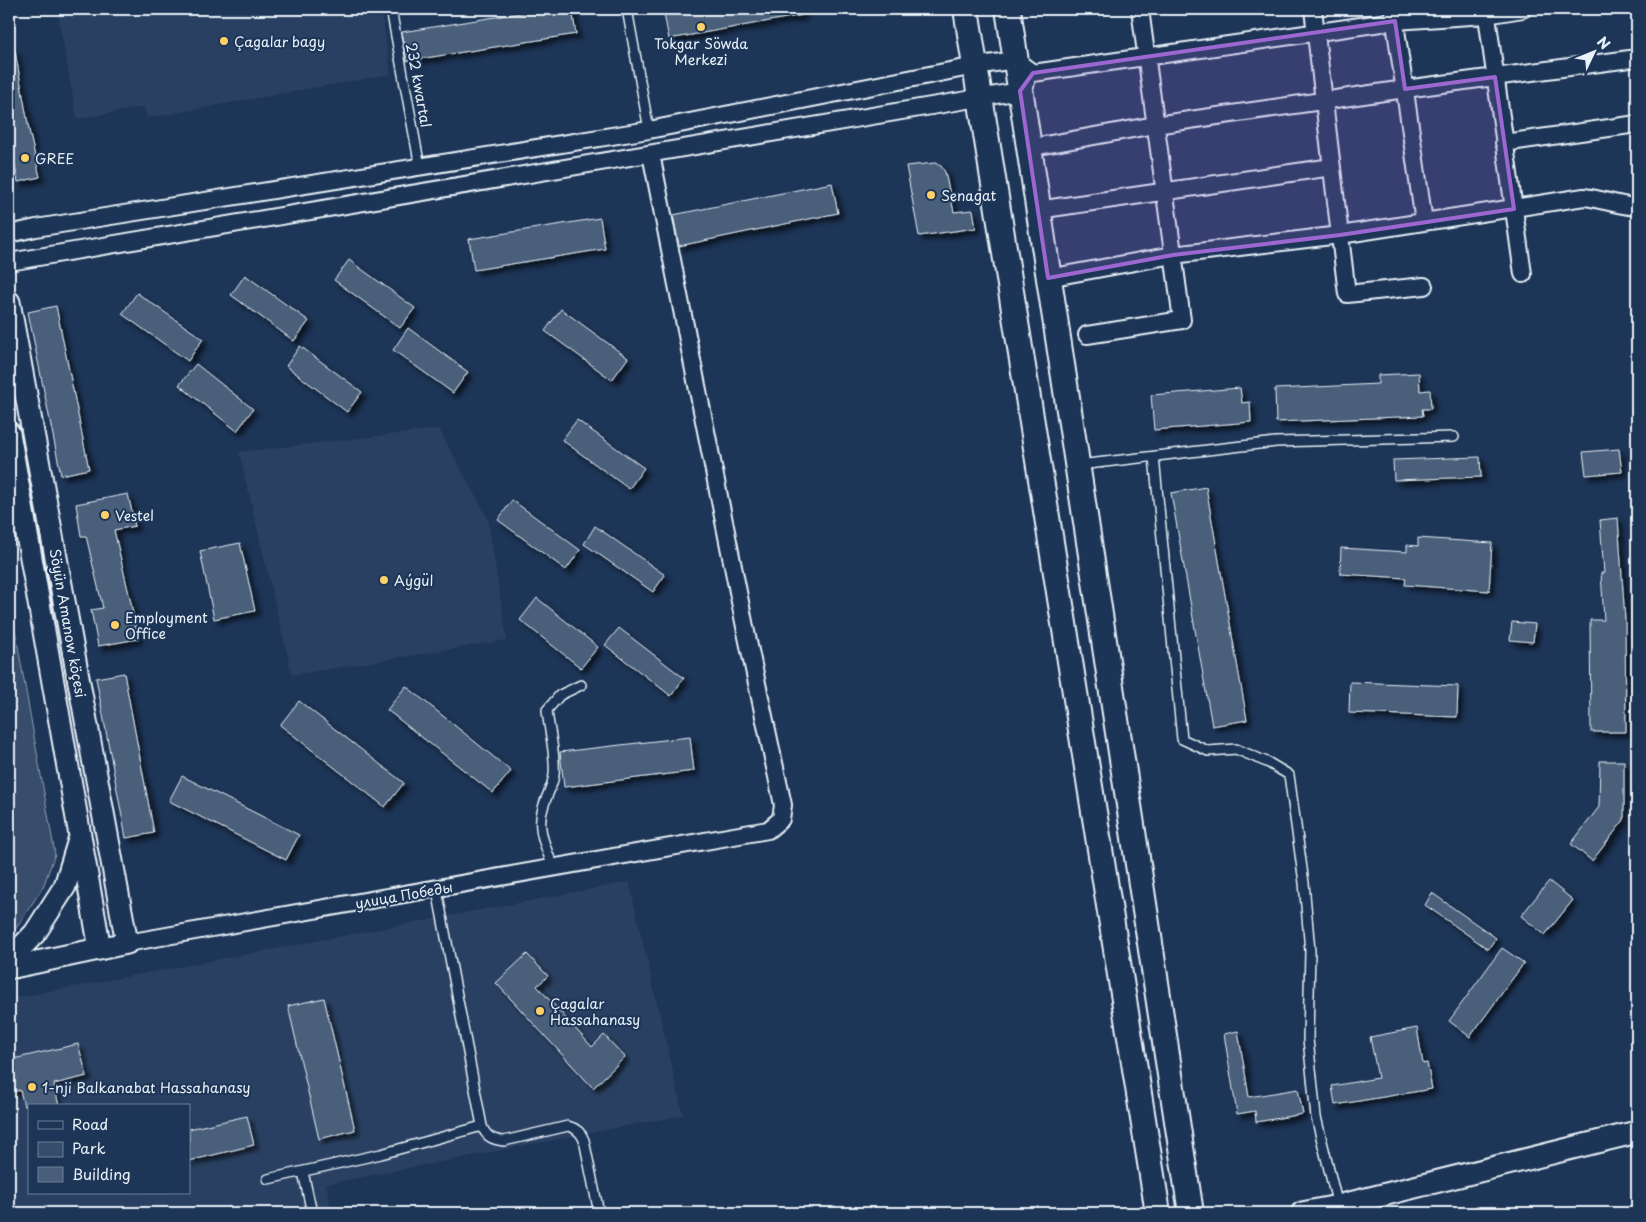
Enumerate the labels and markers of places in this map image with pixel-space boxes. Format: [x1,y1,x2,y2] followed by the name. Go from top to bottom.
[695,21,707,33] marker: Tokgar Söwda Merkezi
[234,31,325,52] place label: Çagalar bagy
[654,33,748,70] place label: Tokgar Söwda Merkezi
[218,35,230,47] marker: Çagalar bagy
[35,148,75,169] place label: GREE
[19,152,31,164] marker: GREE
[941,185,997,206] place label: Senagat
[925,189,937,201] marker: Senagat
[115,505,154,526] place label: Vestel
[99,509,111,521] marker: Vestel
[394,570,433,591] place label: Aýgül
[378,574,390,586] marker: Aýgül
[125,607,208,644] place label: Employment Office
[109,619,121,631] marker: Employment Office
[550,993,640,1030] place label: Çagalar Hassahanasy
[534,1005,546,1017] marker: Çagalar Hassahanasy
[42,1077,251,1098] place label: 1-nji Balkanabat Hassahanasy
[26,1081,38,1093] marker: 1-nji Balkanabat Hassahanasy

